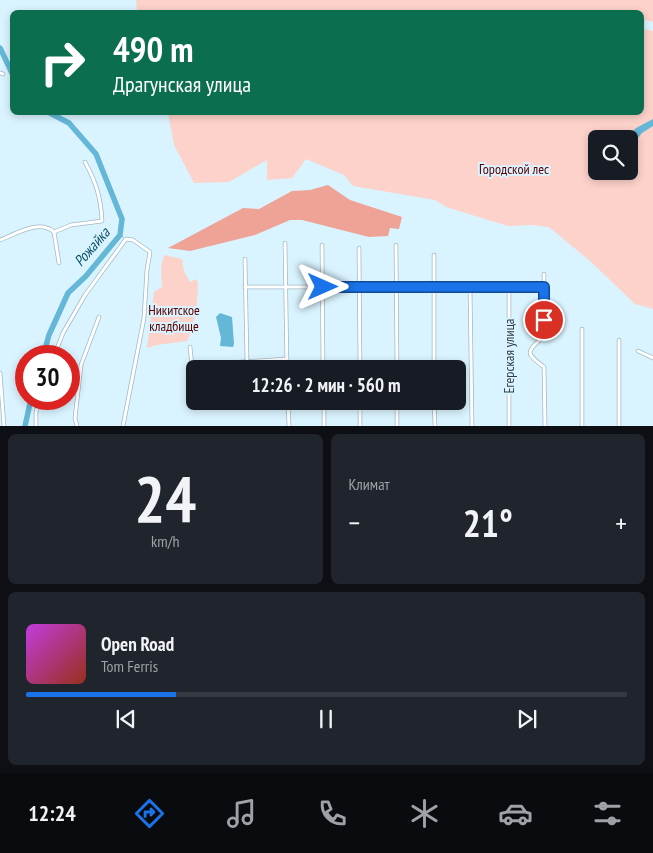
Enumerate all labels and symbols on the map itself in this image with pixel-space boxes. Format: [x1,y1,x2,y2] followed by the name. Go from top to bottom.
[479,160,549,178] park label: Городской лес
[70,223,114,270] water label: Рожайка
[296,260,348,312] position arrow
[523,299,565,341] pin
[148,301,200,335] park label: Никитское кладбище
[500,319,518,393] street label: Егерская улица
[15,345,80,410] speed limit sign: 30

